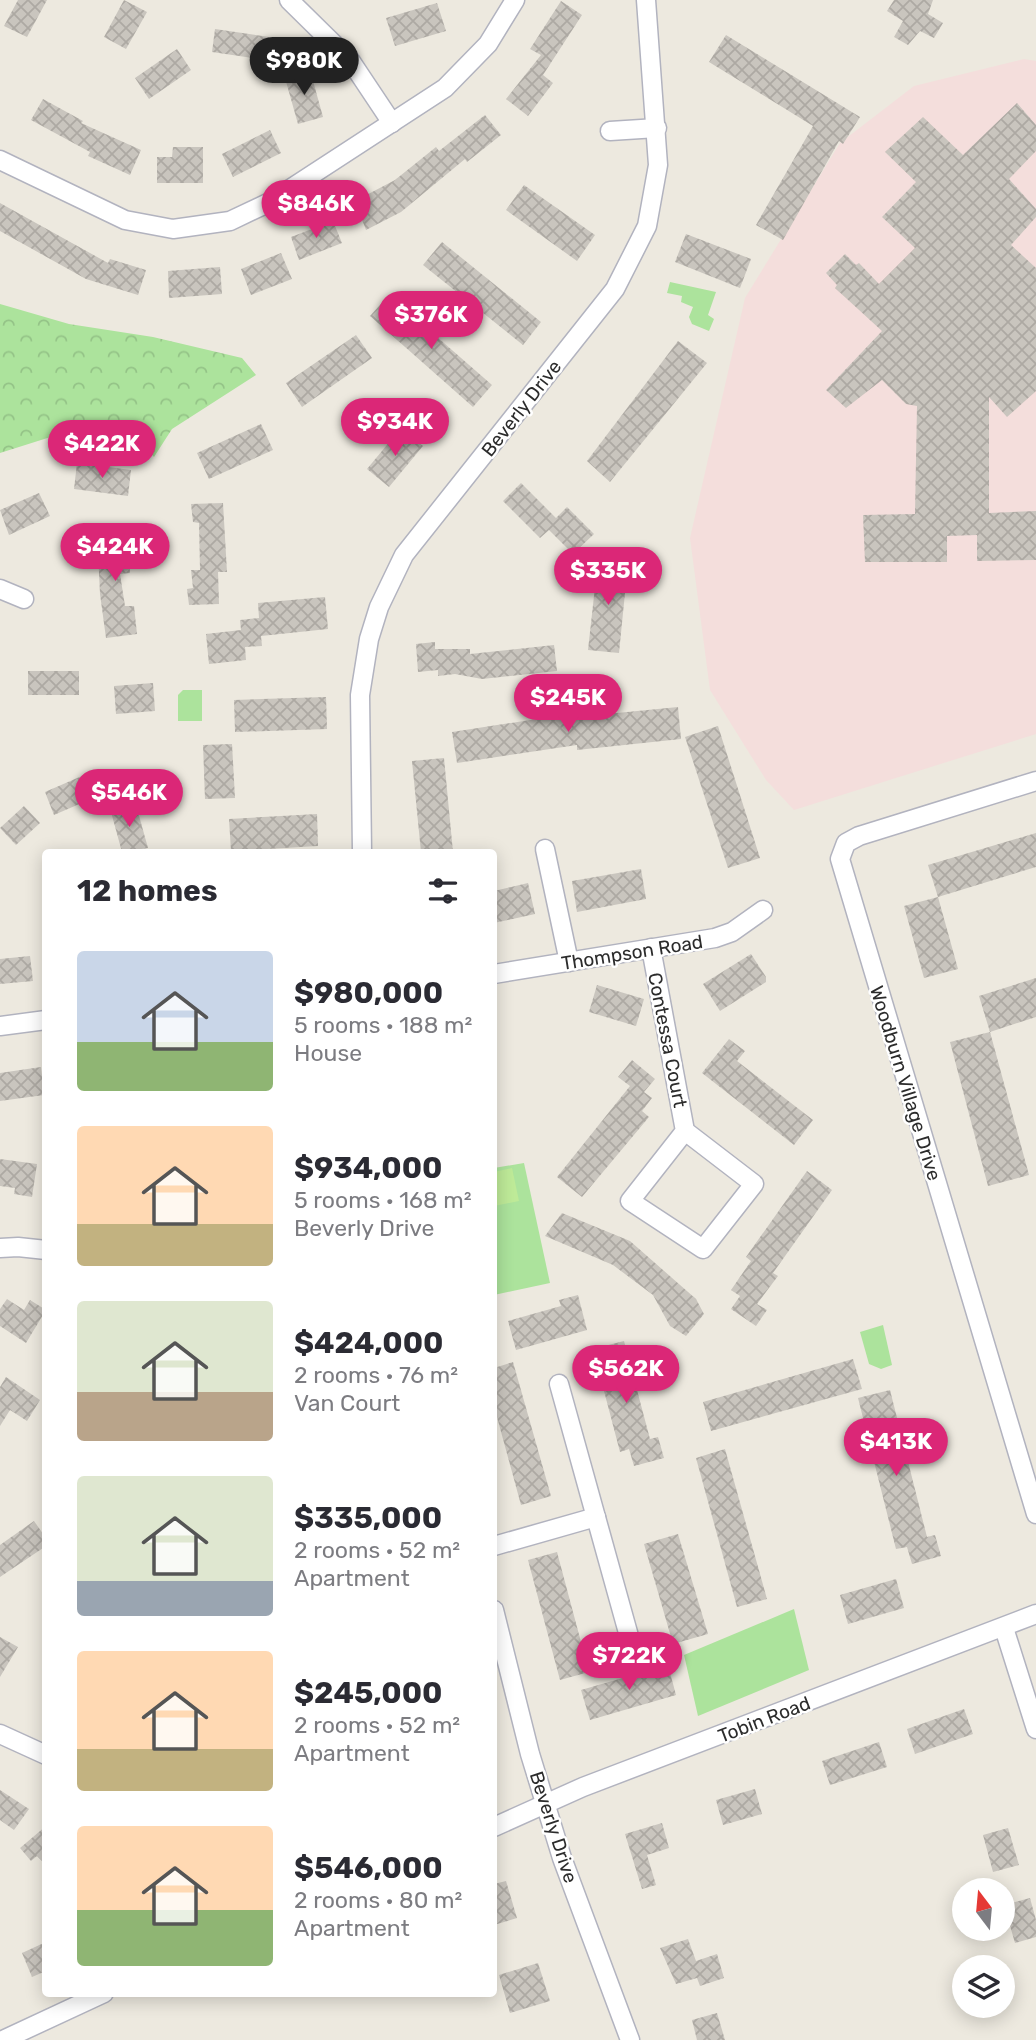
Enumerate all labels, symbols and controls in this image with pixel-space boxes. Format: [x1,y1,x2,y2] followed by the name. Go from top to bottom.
[255,38,353,97] pin: $980K
[266,46,342,74] text: $980K
[267,180,365,240] pin: $846K
[278,189,354,217] text: $846K
[382,292,480,351] pin: $376K
[394,300,468,328] text: $376K
[477,356,566,461] street label: Beverly Drive
[346,398,444,458] pin: $934K
[357,407,433,435] text: $934K
[53,420,151,480] pin: $422K
[64,429,140,457] text: $422K
[66,524,164,583] pin: $424K
[77,532,153,560] text: $424K
[559,548,657,607] pin: $335K
[570,556,646,584] text: $335K
[519,674,617,734] pin: $245K
[530,683,606,711] text: $245K
[80,770,178,829] pin: $546K
[91,778,167,806] text: $546K
[424,872,462,910] icon: filters
[77,873,218,909] text: 12 homes
[560,930,705,975] street label: Thompson Road
[643,971,692,1110] street label: Contessa Court
[294,975,443,1011] text: $980,000
[133,979,217,1063] icon: home
[865,983,946,1183] street label: Woodburn Village Drive
[294,1011,472,1039] text: 5 rooms · 188 m²
[294,1039,362,1067] text: House
[294,1150,442,1186] text: $934,000
[133,1154,217,1238] icon: home
[294,1186,472,1214] text: 5 rooms · 168 m²
[294,1214,434,1242] text: Beverly Drive
[294,1325,444,1361] text: $424,000
[133,1329,217,1413] icon: home
[577,1346,675,1405] pin: $562K
[588,1354,664,1382] text: $562K
[294,1361,458,1389] text: 2 rooms · 76 m²
[294,1389,400,1417] text: Van Court
[847,1418,945,1478] pin: $413K
[860,1427,932,1455] text: $413K
[294,1500,442,1536] text: $335,000
[133,1504,217,1588] icon: home
[294,1536,460,1564] text: 2 rooms · 52 m²
[294,1564,410,1592] text: Apartment
[580,1632,678,1692] pin: $722K
[592,1641,666,1669] text: $722K
[294,1675,442,1711] text: $245,000
[133,1679,217,1763] icon: home
[715,1691,814,1748] street label: Tobin Road
[294,1711,460,1739] text: 2 rooms · 52 m²
[294,1739,410,1767] text: Apartment
[525,1768,582,1886] street label: Beverly Drive
[294,1850,443,1886] text: $546,000
[133,1854,217,1938] icon: home
[952,1878,1015,1941] north arrow
[952,1878,1015,2018] map controls
[294,1886,462,1914] text: 2 rooms · 80 m²
[294,1914,410,1942] text: Apartment
[952,1955,1015,2018] button: layers

